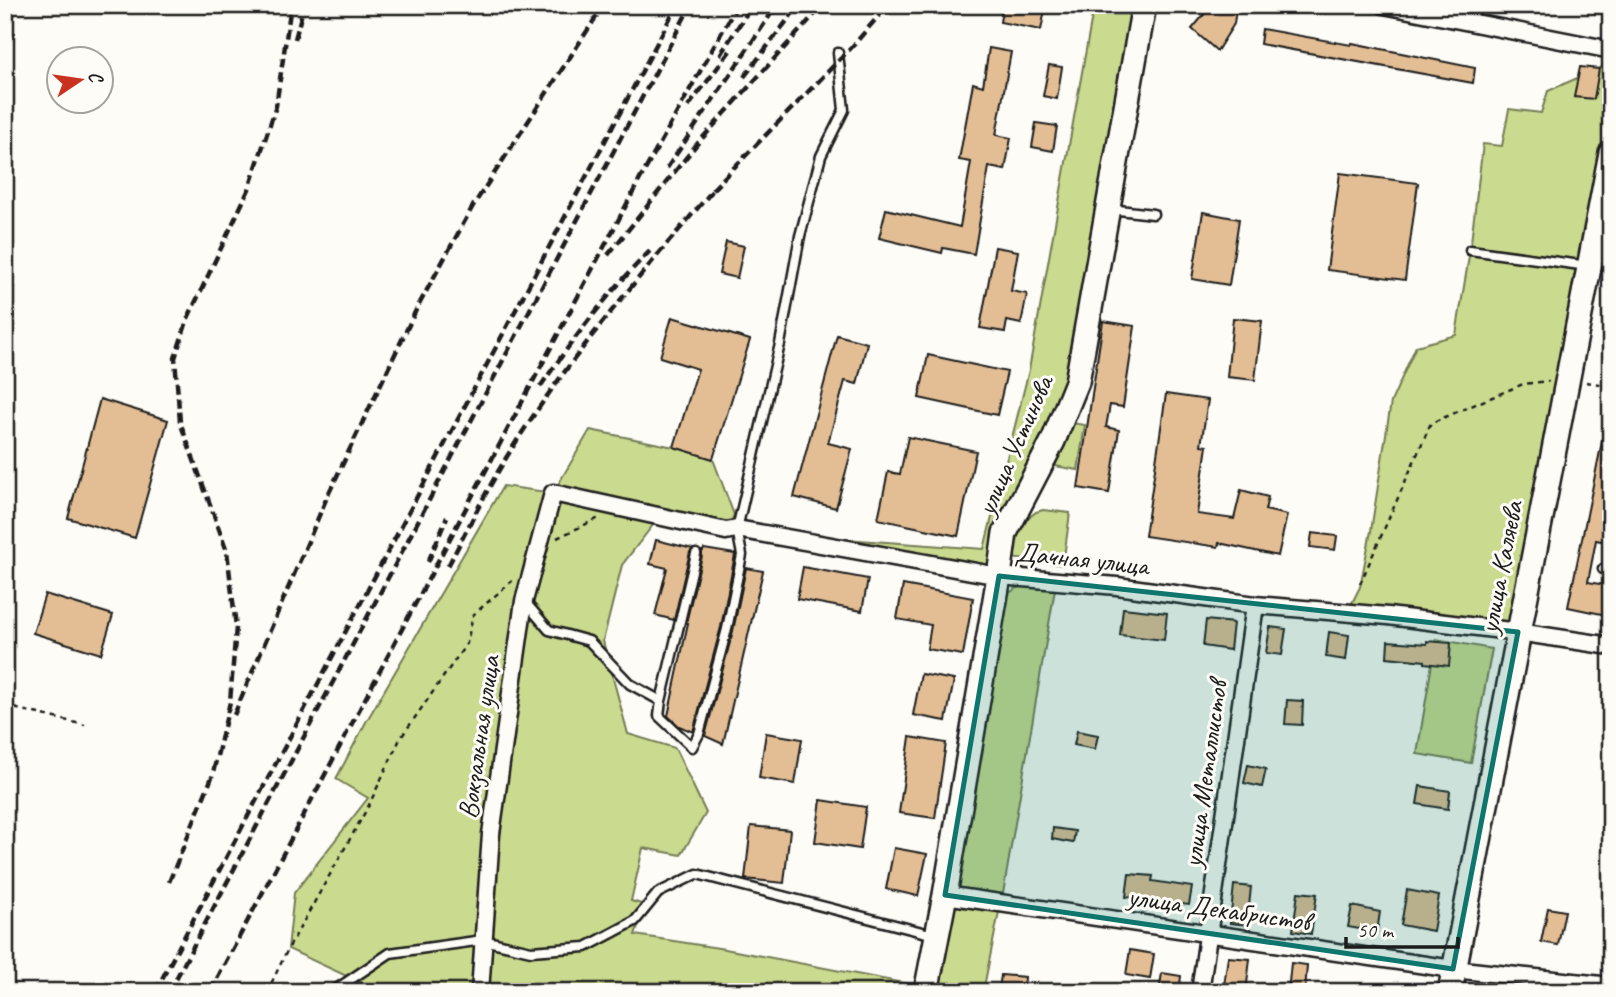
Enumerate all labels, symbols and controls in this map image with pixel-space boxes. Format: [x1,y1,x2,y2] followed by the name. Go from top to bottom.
[46,46,116,116] north arrow
[83,69,109,86] text: С
[967,368,1062,522] street label: улица Устинова
[1470,496,1531,638] street label: улица Каляева
[1014,534,1153,583] street label: Дачная улица
[450,652,508,821] street label: Вокзальная улица
[1174,674,1236,872] street label: улица Металлистов
[1124,878,1317,939] street label: улица Декабристов
[1346,906,1458,950] scale bar
[1357,917,1395,943] text: 50 m

